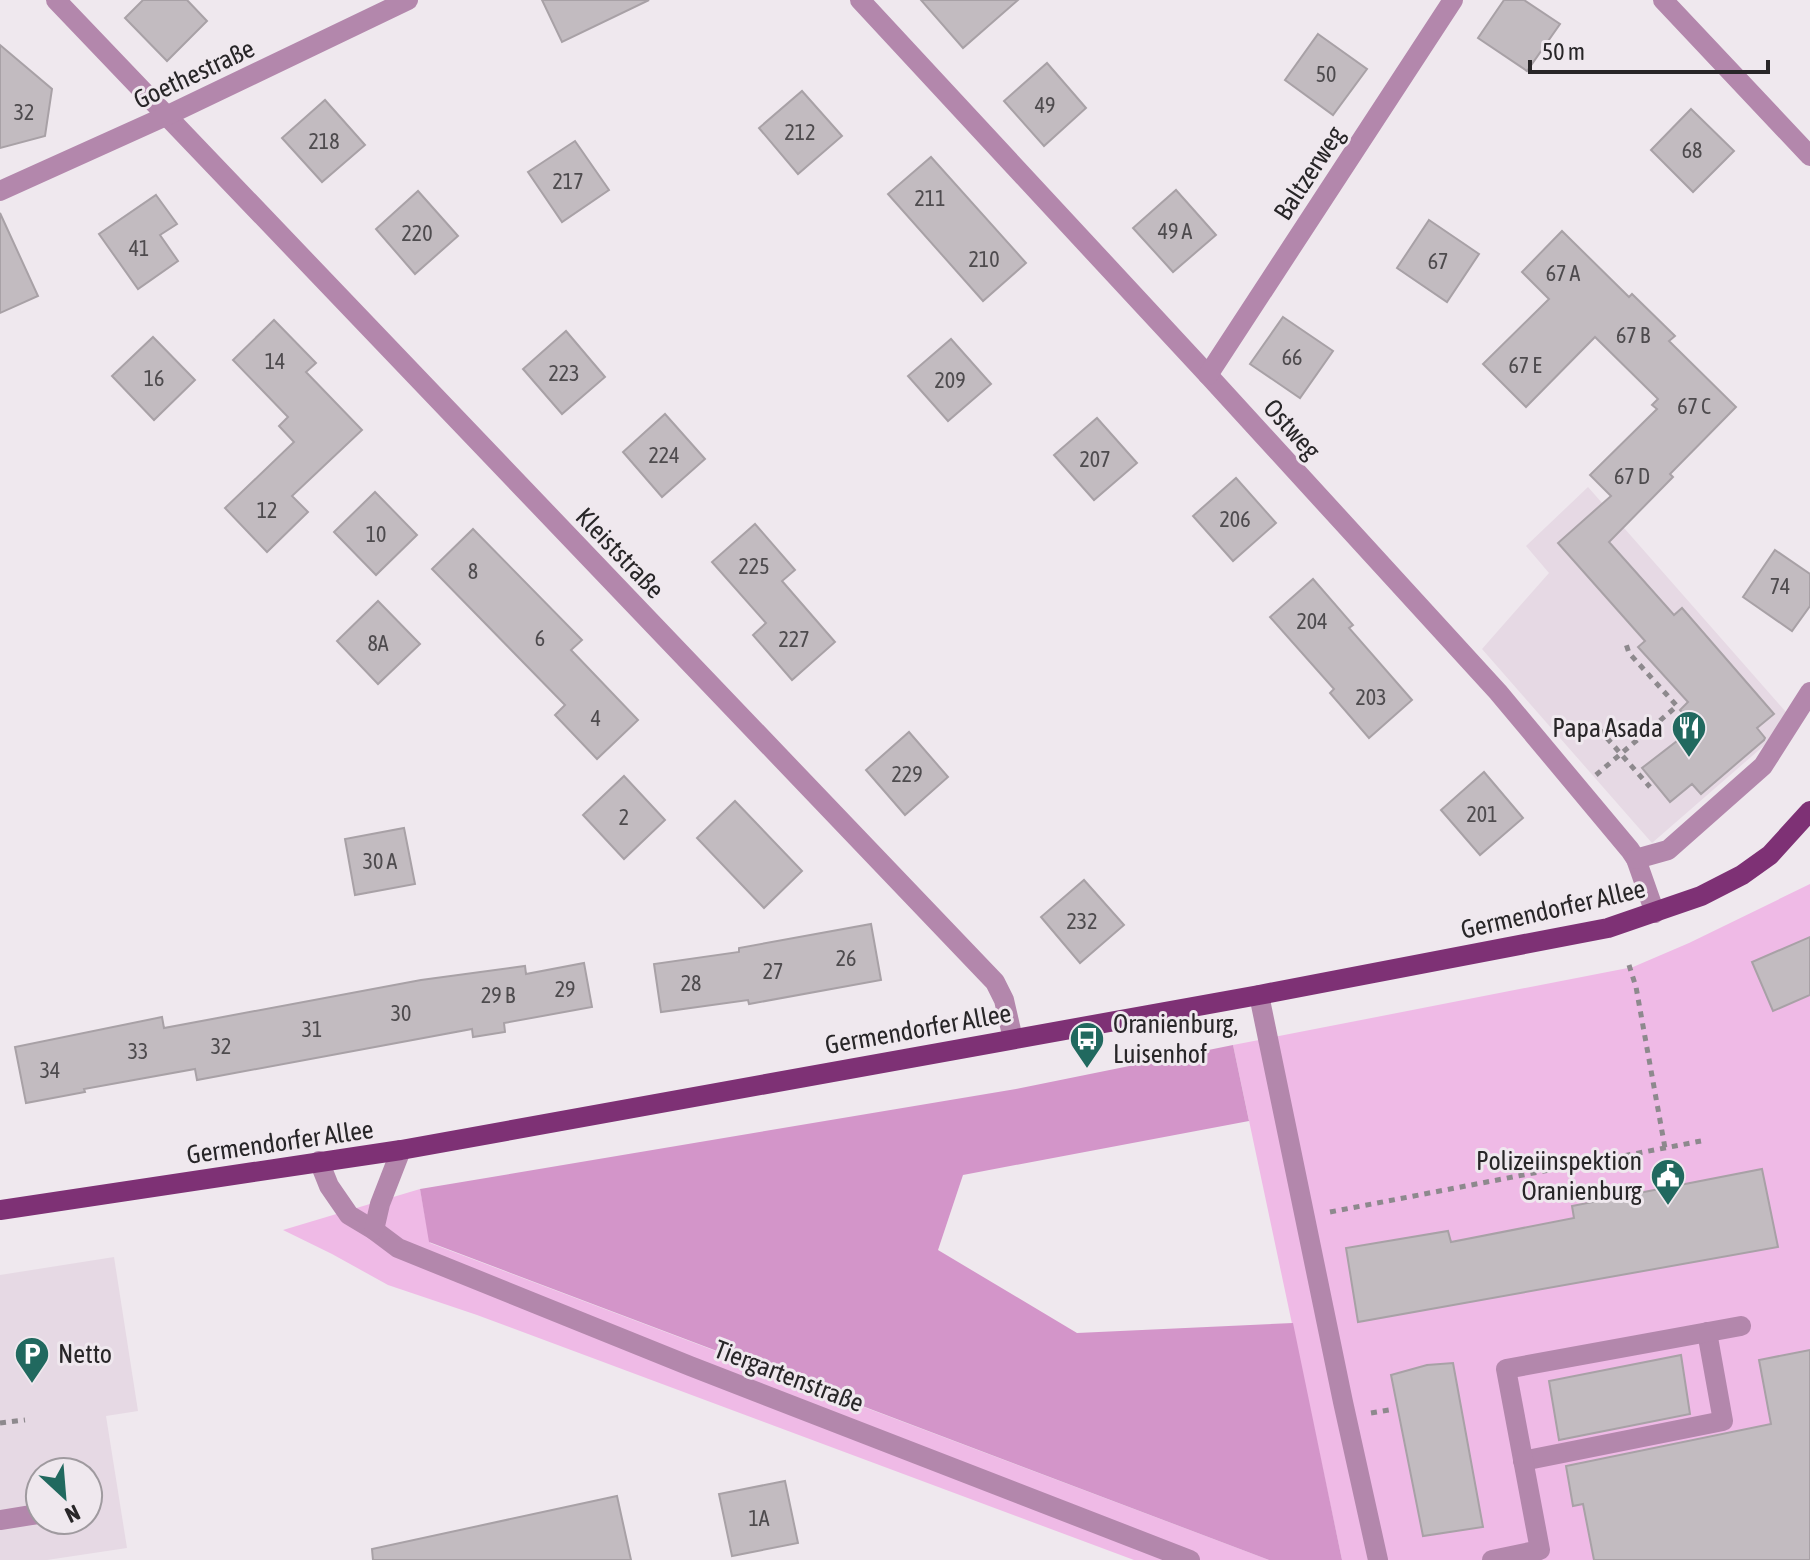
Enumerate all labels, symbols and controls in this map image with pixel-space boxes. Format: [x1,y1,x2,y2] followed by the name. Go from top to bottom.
[1530,24,1768,74] scale bar
[129,33,259,115] street label: Goethestraße
[1542,38,1585,65] text: 50 m
[1316,61,1336,87] house number: 50
[1035,92,1055,118] house number: 49
[14,99,34,125] house number: 32
[784,119,816,145] house number: 212
[1268,120,1351,225] street label: Baltzerweg
[308,128,340,154] house number: 218
[1682,137,1702,163] house number: 68
[552,168,584,194] house number: 217
[914,185,946,211] house number: 211
[1158,218,1192,244] house number: 49 A
[401,220,433,246] house number: 220
[129,235,149,261] house number: 41
[968,246,1000,272] house number: 210
[1428,248,1448,274] house number: 67
[1546,260,1580,286] house number: 67 A
[1616,322,1651,348] house number: 67 B
[1282,344,1302,370] house number: 66
[265,348,285,374] house number: 14
[1508,352,1542,378] house number: 67 E
[548,360,580,386] house number: 223
[144,365,164,391] house number: 16
[934,367,966,393] house number: 209
[1257,393,1327,466] street label: Ostweg
[1677,393,1711,419] house number: 67 C
[648,442,680,468] house number: 224
[1079,446,1111,472] house number: 207
[1614,463,1650,489] house number: 67 D
[257,497,277,523] house number: 12
[570,502,670,604] street label: Kleiststraße
[1219,506,1251,532] house number: 206
[366,521,386,547] house number: 10
[738,553,770,579] house number: 225
[468,558,478,584] house number: 8
[1770,573,1790,599] house number: 74
[1296,608,1328,634] house number: 204
[535,625,545,651] house number: 6
[778,626,810,652] house number: 227
[367,630,389,656] house number: 8A
[1355,684,1387,710] house number: 203
[591,705,601,731] house number: 4
[1670,709,1708,759] restaurant icon: Papa Asada
[1552,713,1663,743] place label: Papa Asada
[891,761,923,787] house number: 229
[1466,801,1498,827] house number: 201
[619,804,629,830] house number: 2
[363,848,397,874] house number: 30 A
[1458,873,1648,945] street label: Germendorfer Allee
[1066,908,1098,934] house number: 232
[836,945,856,971] house number: 26
[763,958,783,984] house number: 27
[681,970,701,996] house number: 28
[555,976,575,1002] house number: 29
[481,982,516,1008] house number: 29 B
[823,998,1013,1060] street label: Germendorfer Allee
[391,1000,411,1026] house number: 30
[1113,1009,1238,1069] place label: Oranienburg, Luisenhof
[302,1016,322,1042] house number: 31
[1068,1020,1106,1070] bus stop icon: Oranienburg, Luisenhof
[211,1033,231,1059] house number: 32
[128,1038,148,1064] house number: 33
[40,1057,60,1083] house number: 34
[185,1114,375,1170] street label: Germendorfer Allee
[1476,1146,1643,1206] place label: Polizeiinspektion Oranienburg
[1649,1157,1687,1207] public building icon: Polizeiinspektion Oranienburg
[710,1334,868,1418] street label: Tiergartenstraße
[13,1335,51,1385] parking icon: Netto
[58,1339,112,1369] place label: Netto
[24,1456,104,1536] north arrow
[61,1499,84,1529] text: N
[748,1505,770,1531] house number: 1A

